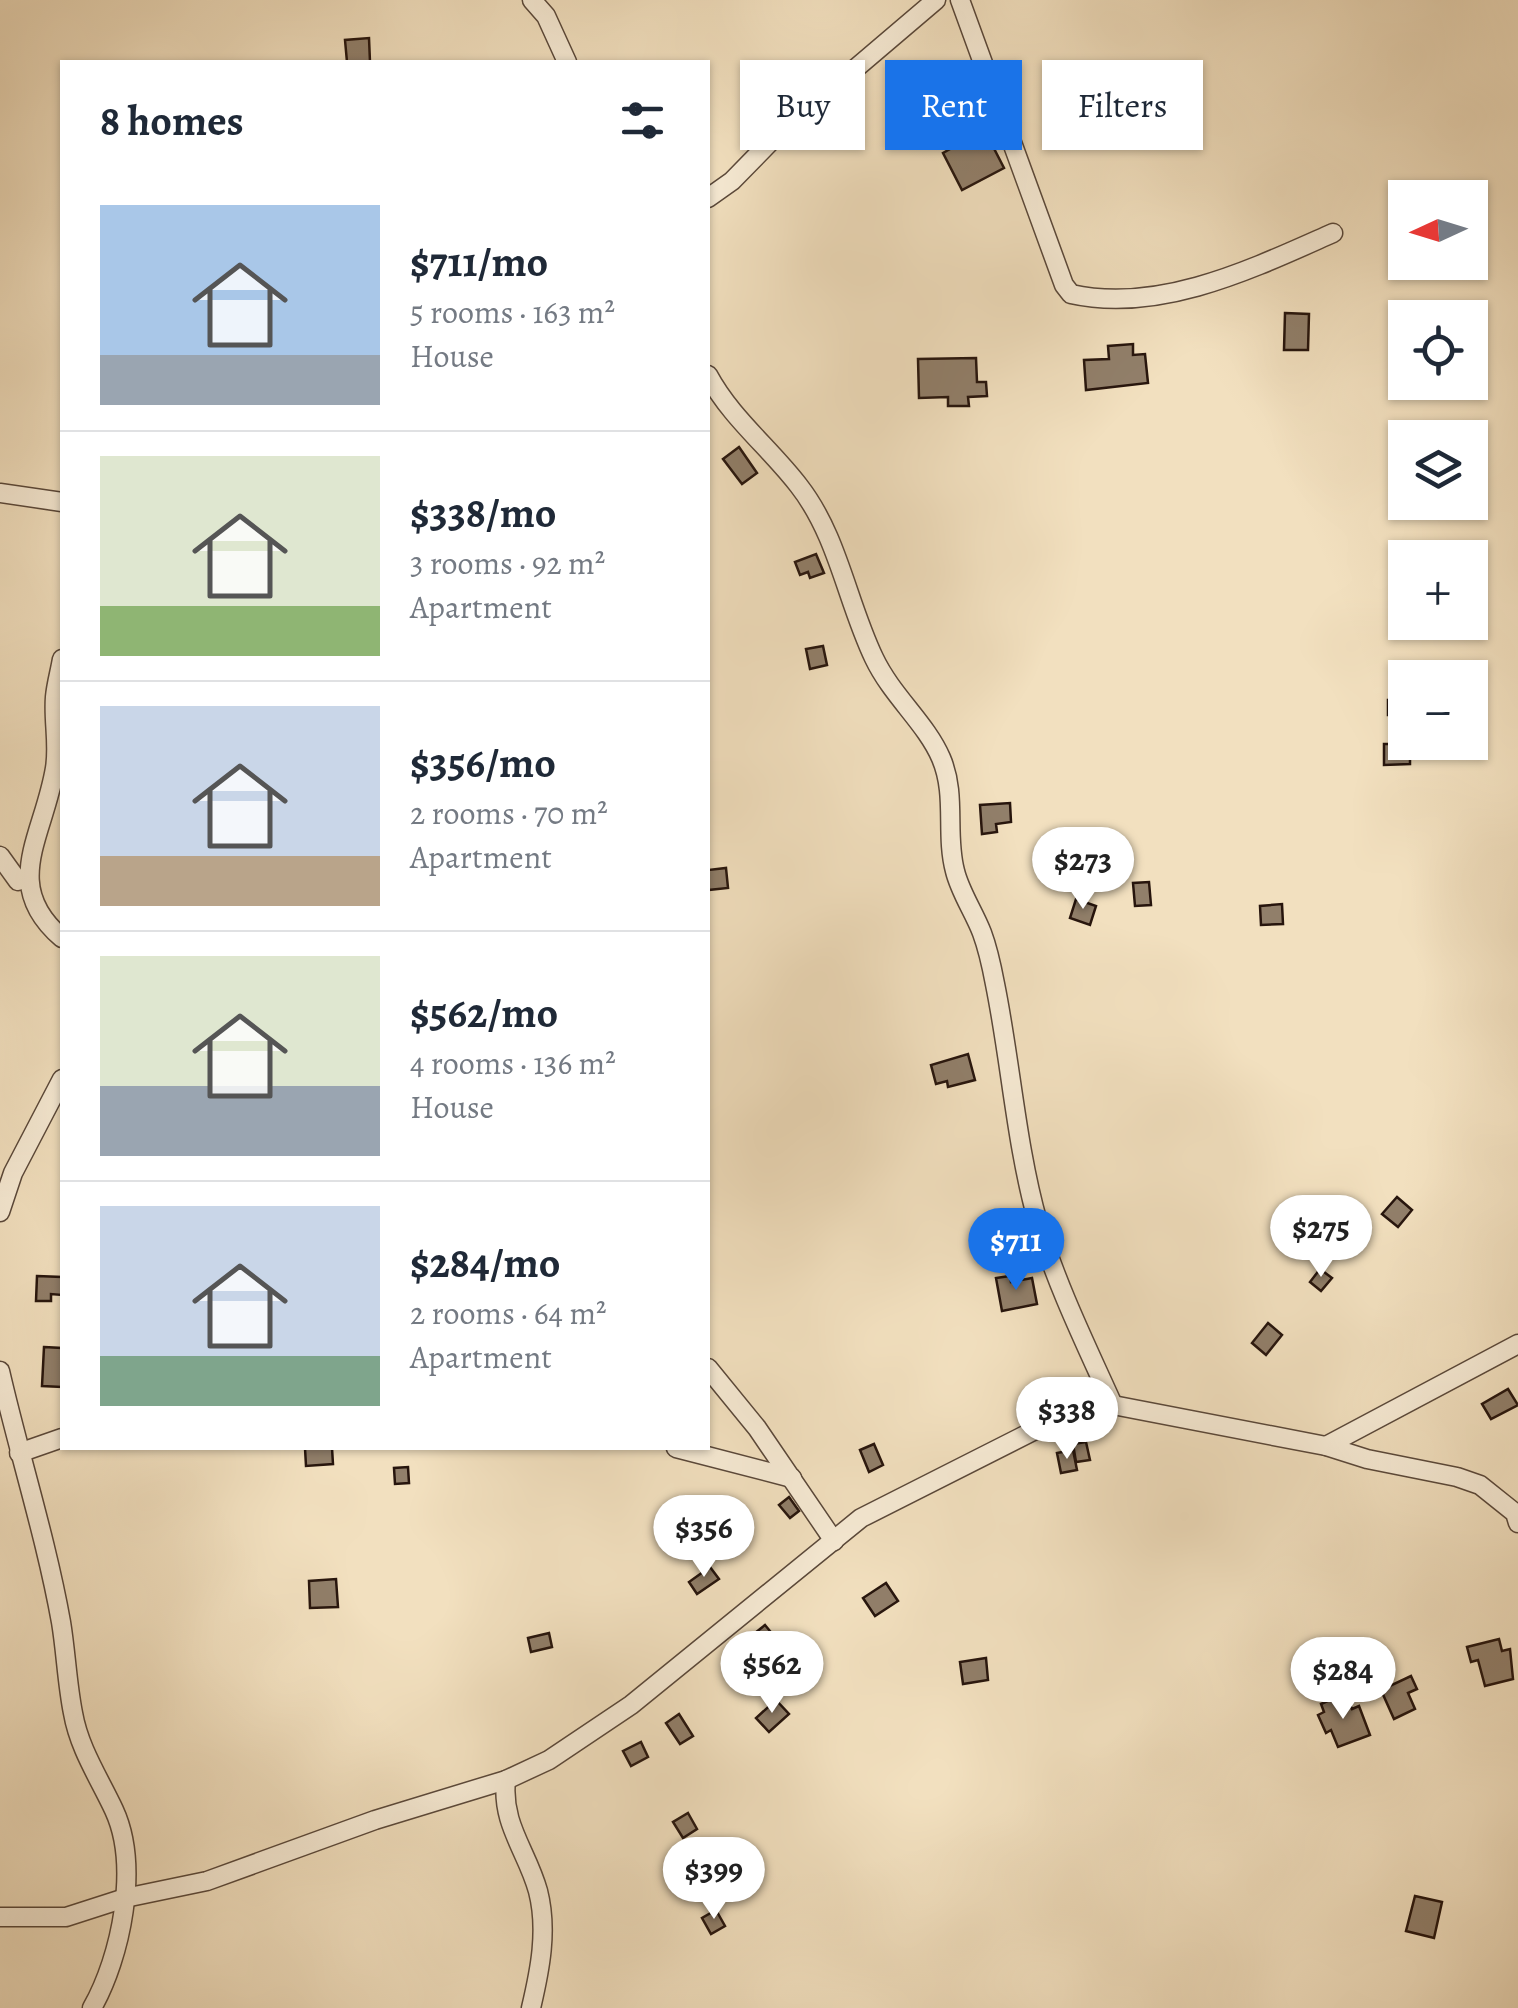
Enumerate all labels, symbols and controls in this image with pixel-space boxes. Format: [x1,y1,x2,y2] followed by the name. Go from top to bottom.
[740,60,865,150] chip: Buy
[885,60,1022,150] chip: Rent
[1042,60,1203,150] chip: Filters
[100,92,244,149] text: 8 homes
[615,93,670,148] icon: filters
[1388,180,1488,280] north arrow
[1388,180,1488,760] map controls
[410,233,548,290] text: $711/mo
[180,245,300,365] icon: home
[410,290,615,334] text: 5 rooms · 163 m²
[1388,300,1488,400] button: locate
[410,334,494,378] text: House
[1388,420,1488,520] button: layers
[410,484,557,541] text: $338/mo
[180,496,300,616] icon: home
[1388,540,1488,640] button: +
[410,541,605,585] text: 3 rooms · 92 m²
[410,585,552,629] text: Apartment
[1388,660,1488,760] button: −
[410,734,556,791] text: $356/mo
[180,746,300,866] icon: home
[410,791,608,835] text: 2 rooms · 70 m²
[1024,827,1142,912] pin: $273
[410,835,552,879] text: Apartment
[1054,837,1112,881] text: $273
[410,984,558,1041] text: $562/mo
[180,996,300,1116] icon: home
[410,1041,616,1085] text: 4 rooms · 136 m²
[410,1085,494,1129] text: House
[1262,1195,1380,1280] pin: $275
[1292,1205,1350,1249] text: $275
[957,1208,1075,1293] pin: $711
[990,1218,1042,1262] text: $711
[410,1234,560,1291] text: $284/mo
[180,1246,300,1366] icon: home
[410,1291,607,1335] text: 2 rooms · 64 m²
[410,1335,552,1379] text: Apartment
[1008,1377,1126,1462] pin: $338
[1038,1387,1096,1431] text: $338
[645,1495,763,1580] pin: $356
[675,1505,733,1549] text: $356
[713,1631,831,1716] pin: $562
[1284,1637,1402,1722] pin: $284
[743,1641,801,1685] text: $562
[1313,1647,1373,1691] text: $284
[655,1837,773,1922] pin: $399
[685,1847,743,1891] text: $399

